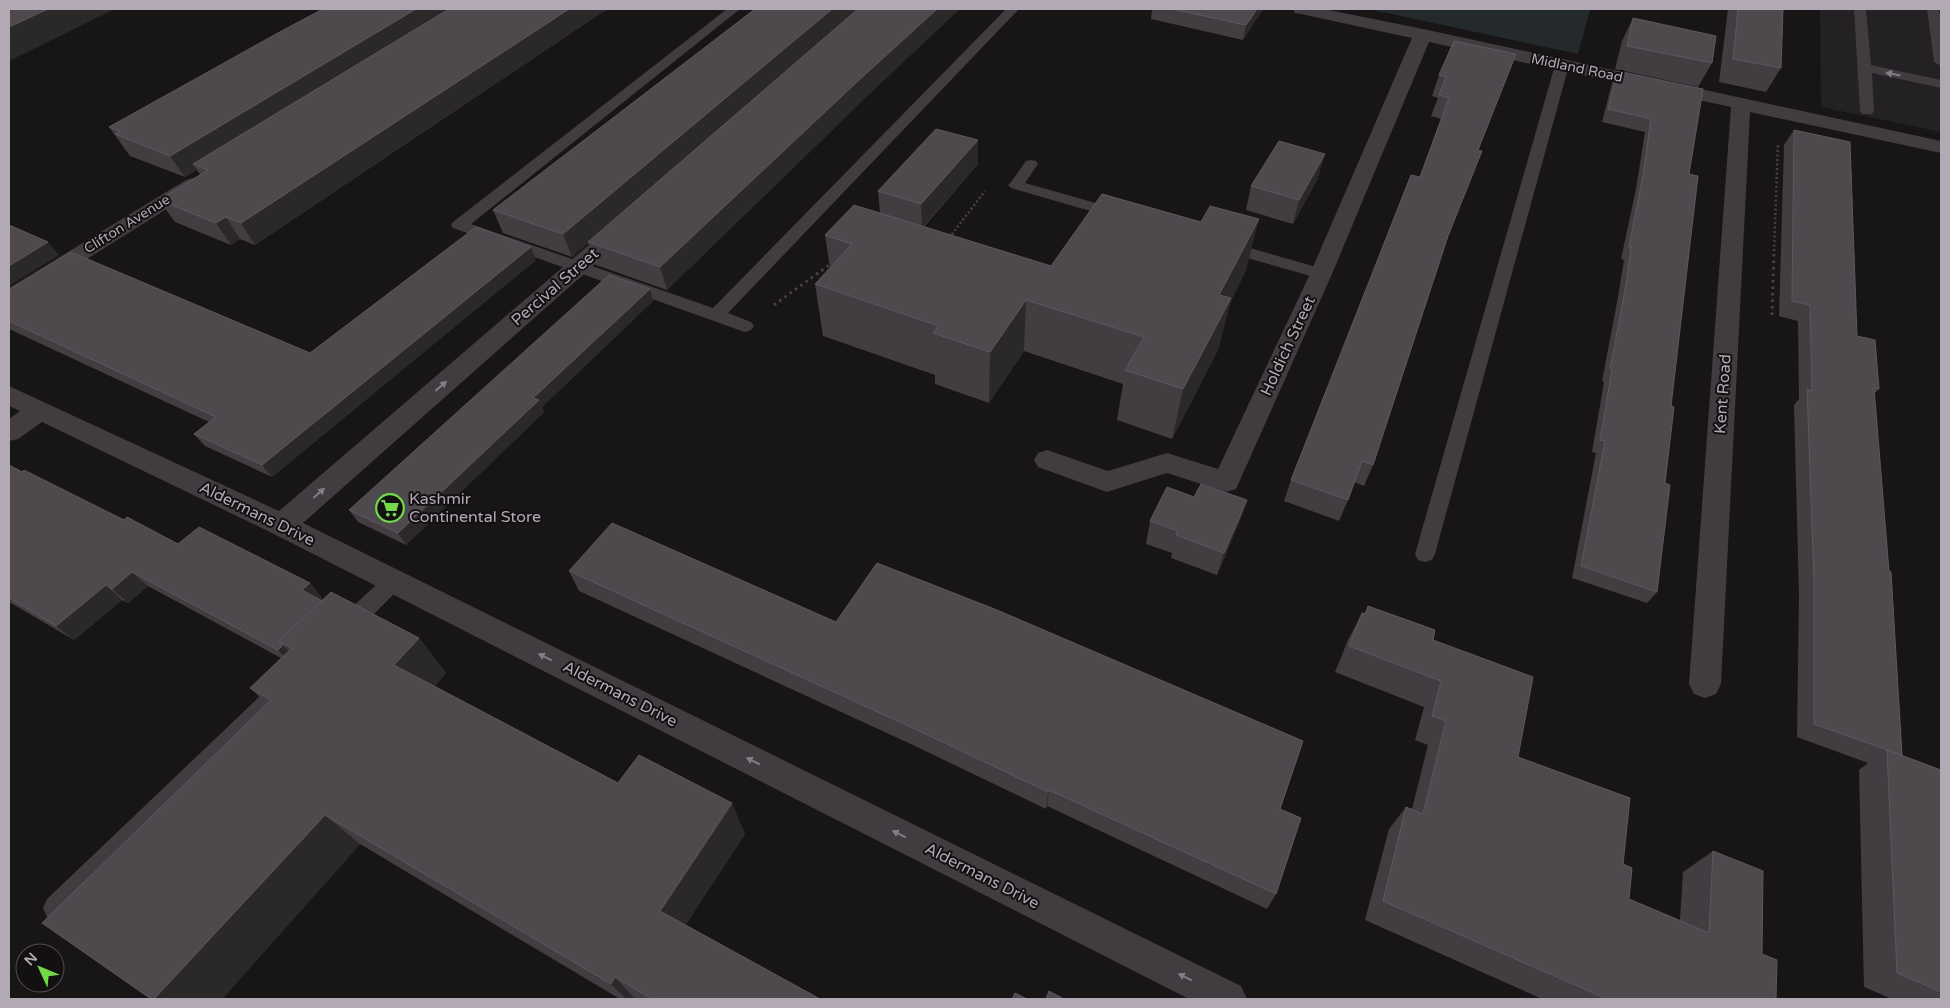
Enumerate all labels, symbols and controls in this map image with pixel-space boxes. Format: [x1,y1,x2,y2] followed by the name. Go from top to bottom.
[1530,50,1624,86] street label: Midland Road
[1886,70,1901,78] one-way arrow
[81,191,173,257] street label: Clifton Avenue
[507,244,603,330] street label: Percival Street
[1256,293,1320,399] street label: Holdich Street
[1710,353,1736,435] street label: Kent Road
[435,380,447,392] one-way arrow
[196,477,318,551] street label: Aldermans Drive
[312,487,325,498] one-way arrow
[409,489,541,527] place label: Kashmir Continental Store
[375,493,405,523] supermarket icon: Kashmir Continental Store
[538,653,553,661] one-way arrow
[559,657,681,731] street label: Aldermans Drive
[746,757,760,765] one-way arrow
[891,830,906,838] one-way arrow
[921,839,1043,913] street label: Aldermans Drive
[15,943,65,993] north arrow
[21,949,41,969] text: N
[1177,973,1192,981] one-way arrow

